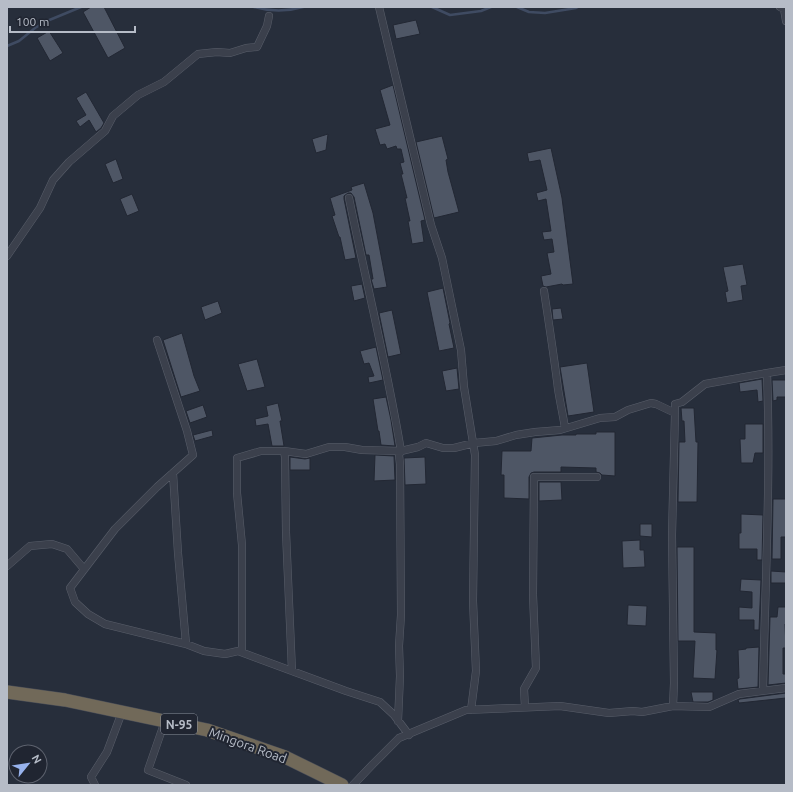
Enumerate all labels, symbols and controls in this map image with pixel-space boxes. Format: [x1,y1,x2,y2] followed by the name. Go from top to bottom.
[10,8,135,34] scale bar
[16,15,49,28] text: 100 m
[161,714,197,734] road number: N-95
[207,724,289,766] street label: Mingora Road
[8,744,48,784] north arrow
[29,752,44,766] text: N

